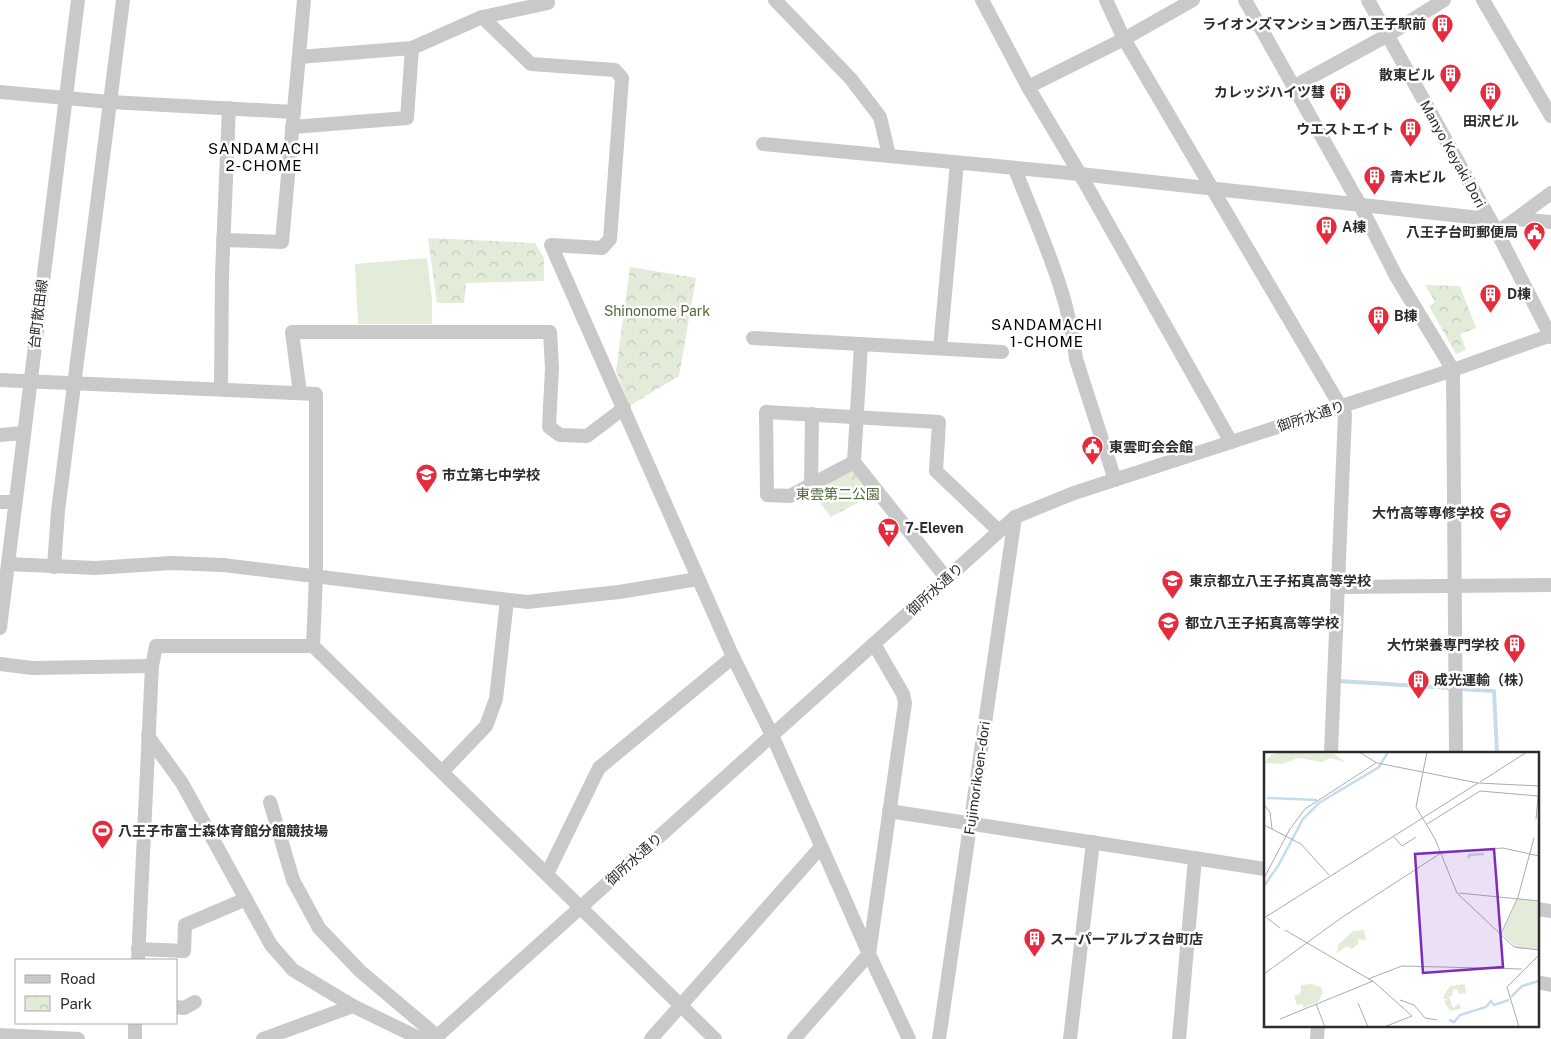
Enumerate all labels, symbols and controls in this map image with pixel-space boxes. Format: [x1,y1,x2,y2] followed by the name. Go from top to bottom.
[1430,12,1454,43] building icon: ライオンズマンション西八王子駅前
[1202,16,1426,32] place label: ライオンズマンション西八王子駅前
[1439,63,1463,94] building icon: 散東ビル
[1379,67,1435,83] place label: 散東ビル
[1329,80,1353,111] building icon: カレッジハイツ彗
[1479,81,1503,112] building icon: 田沢ビル
[1214,84,1325,100] place label: カレッジハイツ彗
[1417,98,1489,210] street label: Manyo Keyaki Dori
[1463,113,1519,129] place label: 田沢ビル
[1398,117,1422,148] building icon: ウエストエイト
[1296,121,1394,137] place label: ウエストエイト
[208,140,320,174] district label: SANDAMACHI 2-CHOME
[1362,165,1386,196] building icon: 青木ビル
[1390,169,1446,185] place label: 青木ビル
[1314,215,1338,246] building icon: A棟
[1342,219,1366,235] place label: A棟
[1522,220,1546,251] public building icon: 八王子台町郵便局
[1406,224,1518,240] place label: 八王子台町郵便局
[26,278,50,350] street label: 台町散田線
[1479,282,1503,313] building icon: D棟
[1507,286,1531,302] place label: D棟
[604,303,710,319] park label: Shinonome Park
[1366,304,1390,335] building icon: B棟
[1394,308,1418,324] place label: B棟
[991,316,1103,350] district label: SANDAMACHI 1-CHOME
[1275,398,1347,434] street label: 御所水通り
[1081,435,1105,466] public building icon: 東雲町会会館
[1109,439,1193,455] place label: 東雲町会会館
[414,463,438,494] school or university icon: 市立第七中学校
[442,467,540,483] place label: 市立第七中学校
[796,486,880,502] park label: 東雲第二公園
[1488,501,1512,532] school or university icon: 大竹高等専修学校
[1372,505,1484,521] place label: 大竹高等専修学校
[877,516,901,547] supermarket icon: 7-Eleven
[905,520,964,536] place label: 7-Eleven
[904,560,966,618] street label: 御所水通り
[1161,569,1185,600] school or university icon: 東京都立八王子拓真高等学校
[1189,573,1371,589] place label: 東京都立八王子拓真高等学校
[1157,611,1181,642] school or university icon: 都立八王子拓真高等学校
[1185,615,1339,631] place label: 都立八王子拓真高等学校
[1503,633,1527,664] building icon: 大竹栄養専門学校
[1387,637,1499,653] place label: 大竹栄養専門学校
[1406,668,1430,699] building icon: 成光運輸（株）
[1434,672,1532,688] place label: 成光運輸（株）
[961,720,993,836] street label: Fujimorikoen-dori
[1264,752,1538,1026] inset map
[90,819,114,850] sports icon: 八王子市富士森体育館分館競技場
[118,823,328,839] place label: 八王子市富士森体育館分館競技場
[603,830,665,888] street label: 御所水通り
[1022,927,1046,958] building icon: スーパーアルプス台町店
[1050,931,1203,947] place label: スーパーアルプス台町店
[15,959,178,1024] legend
[60,970,96,987] text: Road
[60,995,92,1012] text: Park

